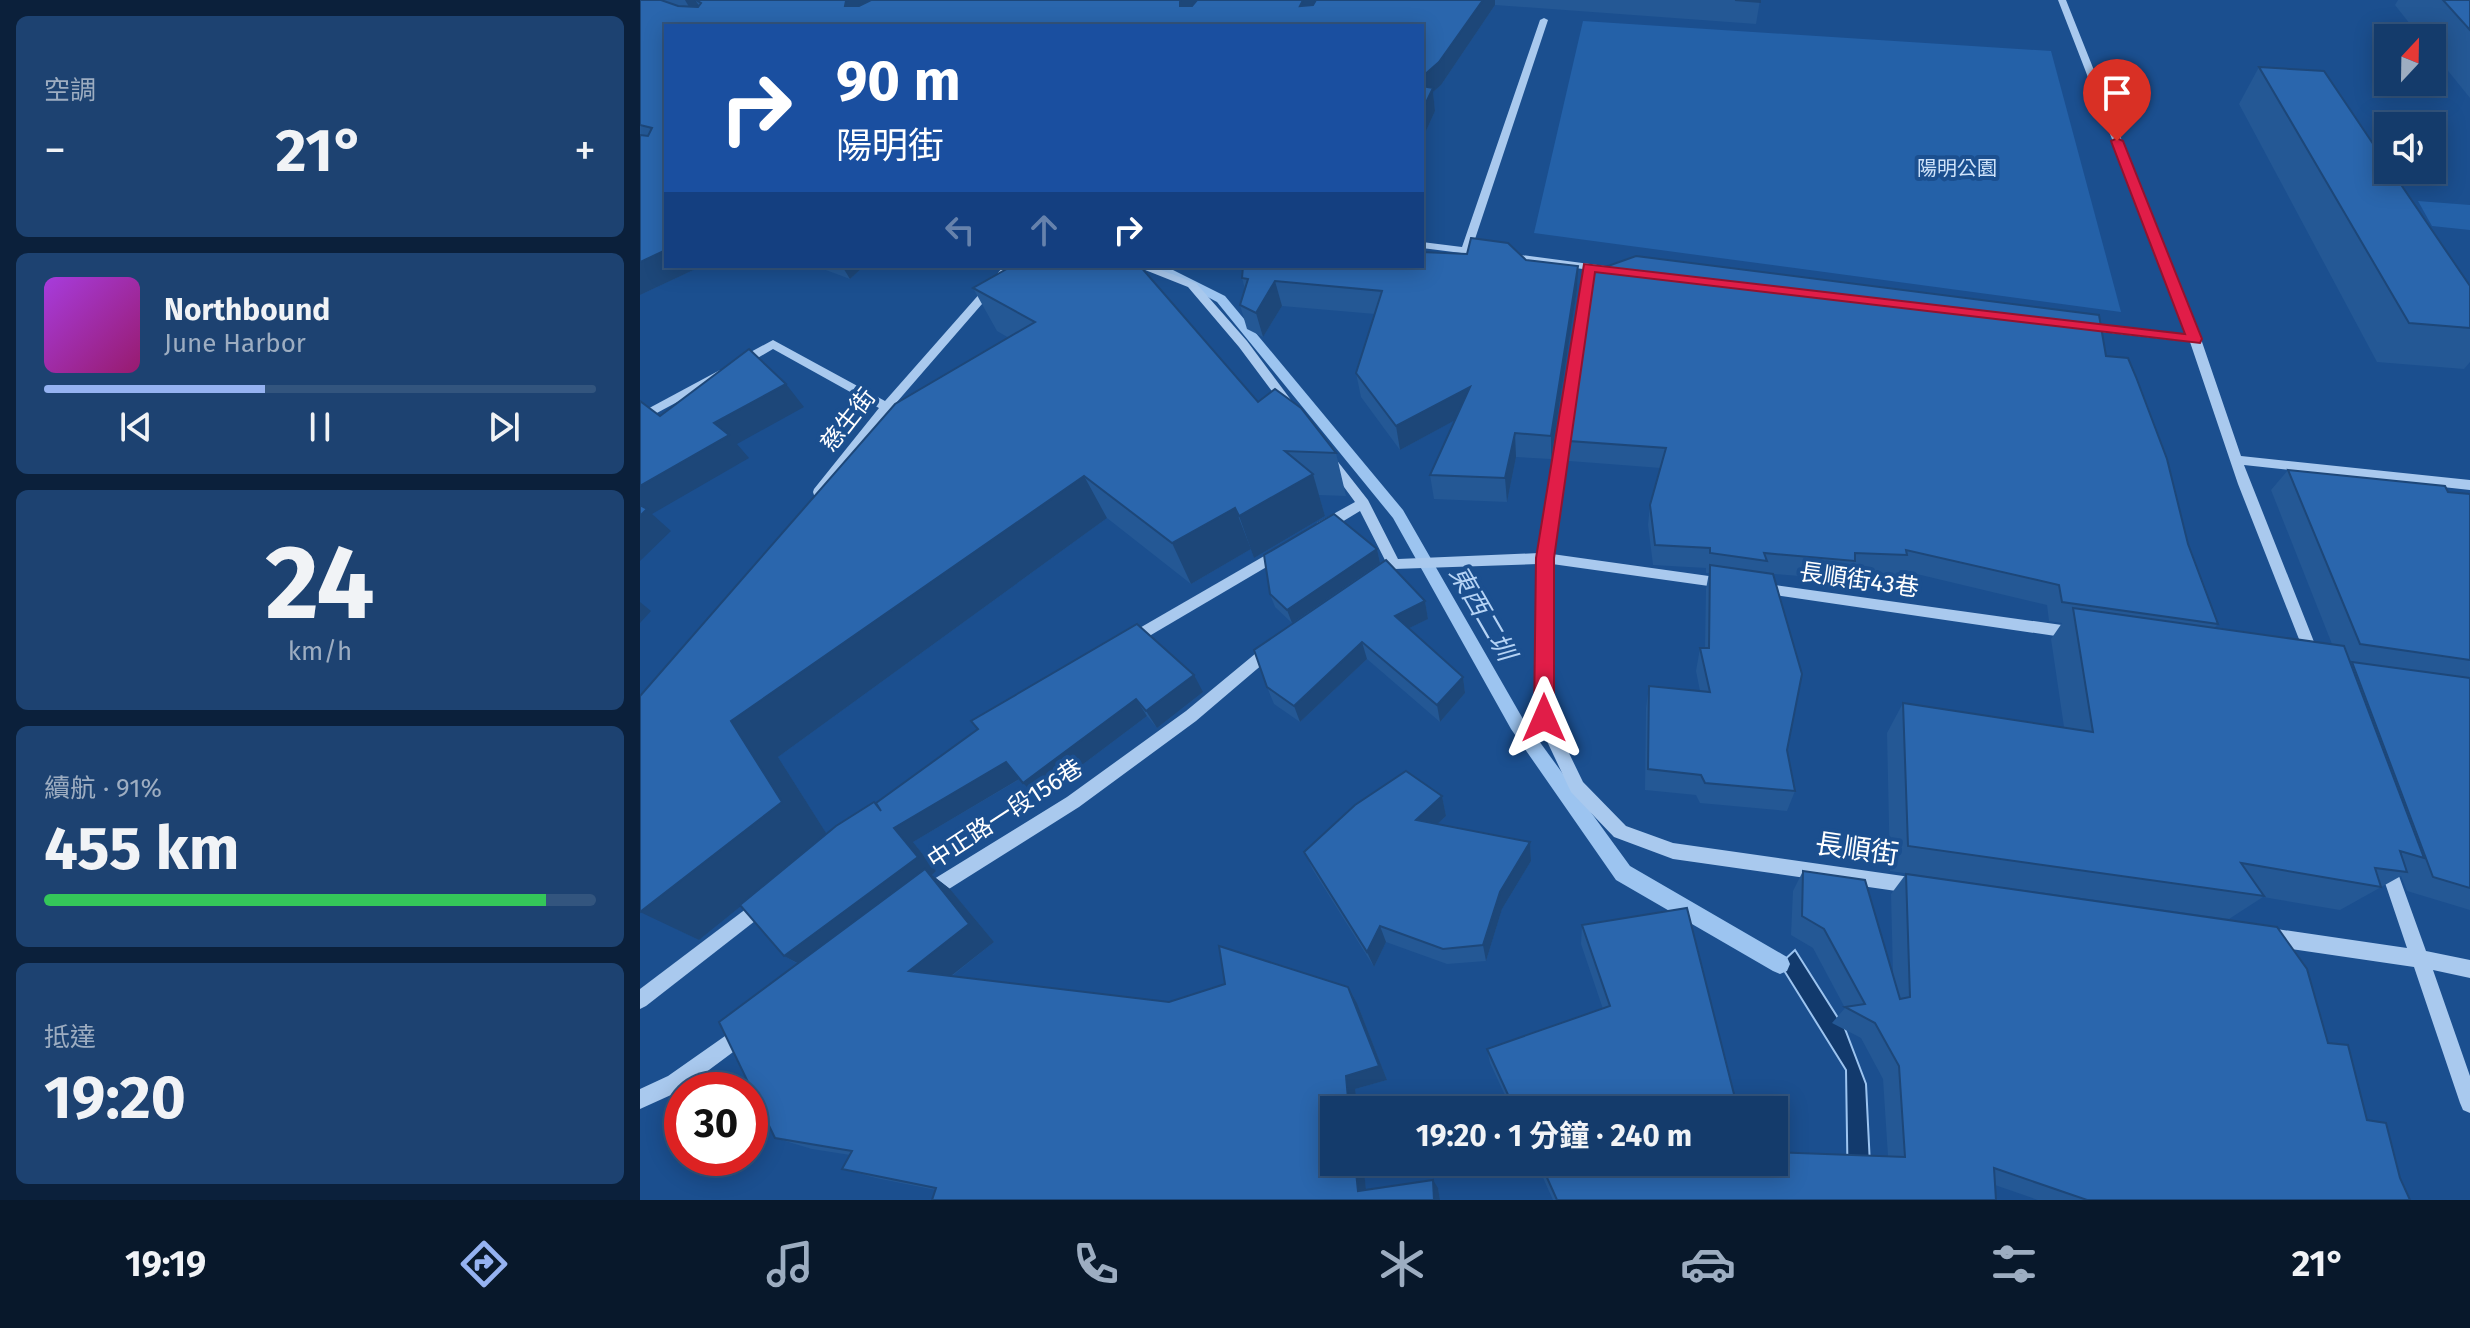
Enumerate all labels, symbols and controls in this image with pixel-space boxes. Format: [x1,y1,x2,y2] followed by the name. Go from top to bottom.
[2374,24,2446,96] north arrow
[2374,24,2446,184] map controls
[836,48,961,115] text: 90 m
[704,56,808,160] icon: right
[2083,59,2151,141] pin
[2095,71,2139,115] icon: arrive
[44,75,96,106] text: 空調
[2374,112,2446,184] button: sound
[276,115,364,187] text: 21°
[44,124,66,177] text: −
[574,124,596,177] text: +
[836,124,944,168] text: 陽明街
[1917,156,1997,180] park label: 陽明公園
[938,208,982,252] icon: left
[1022,208,1066,252] icon: ahead
[1106,208,1150,252] icon: right
[164,292,330,328] text: Northbound
[164,328,306,359] text: June Harbor
[815,383,881,457] street label: 慈生街
[114,405,158,449] icon: previous
[298,405,342,449] icon: pause
[482,405,526,449] icon: next
[265,521,375,646] text: 24
[1797,558,1921,602] street label: 長順街43巷
[1443,560,1523,669] water label: 東西二圳
[288,636,352,667] text: km/h
[1502,676,1586,760] position arrow
[922,753,1088,875] street label: 中正路一段156巷
[44,773,162,804] text: 續航 · 91%
[44,813,239,885] text: 455 km
[1813,827,1901,871] street label: 長順街
[44,1022,96,1053] text: 抵達
[44,1062,186,1134] text: 19:20
[664,1072,768,1176] speed limit sign: 30
[1416,1118,1692,1154] text: 19:20 · 1 分鐘 · 240 m
[456,1236,512,1292] icon: directions
[762,1236,818,1292] icon: music
[1068,1236,1124,1292] icon: phone
[1374,1236,1430,1292] icon: climate
[1680,1236,1736,1292] icon: car
[1986,1236,2042,1292] icon: filters
[125,1242,206,1286] text: 19:19
[2292,1242,2345,1286] text: 21°

